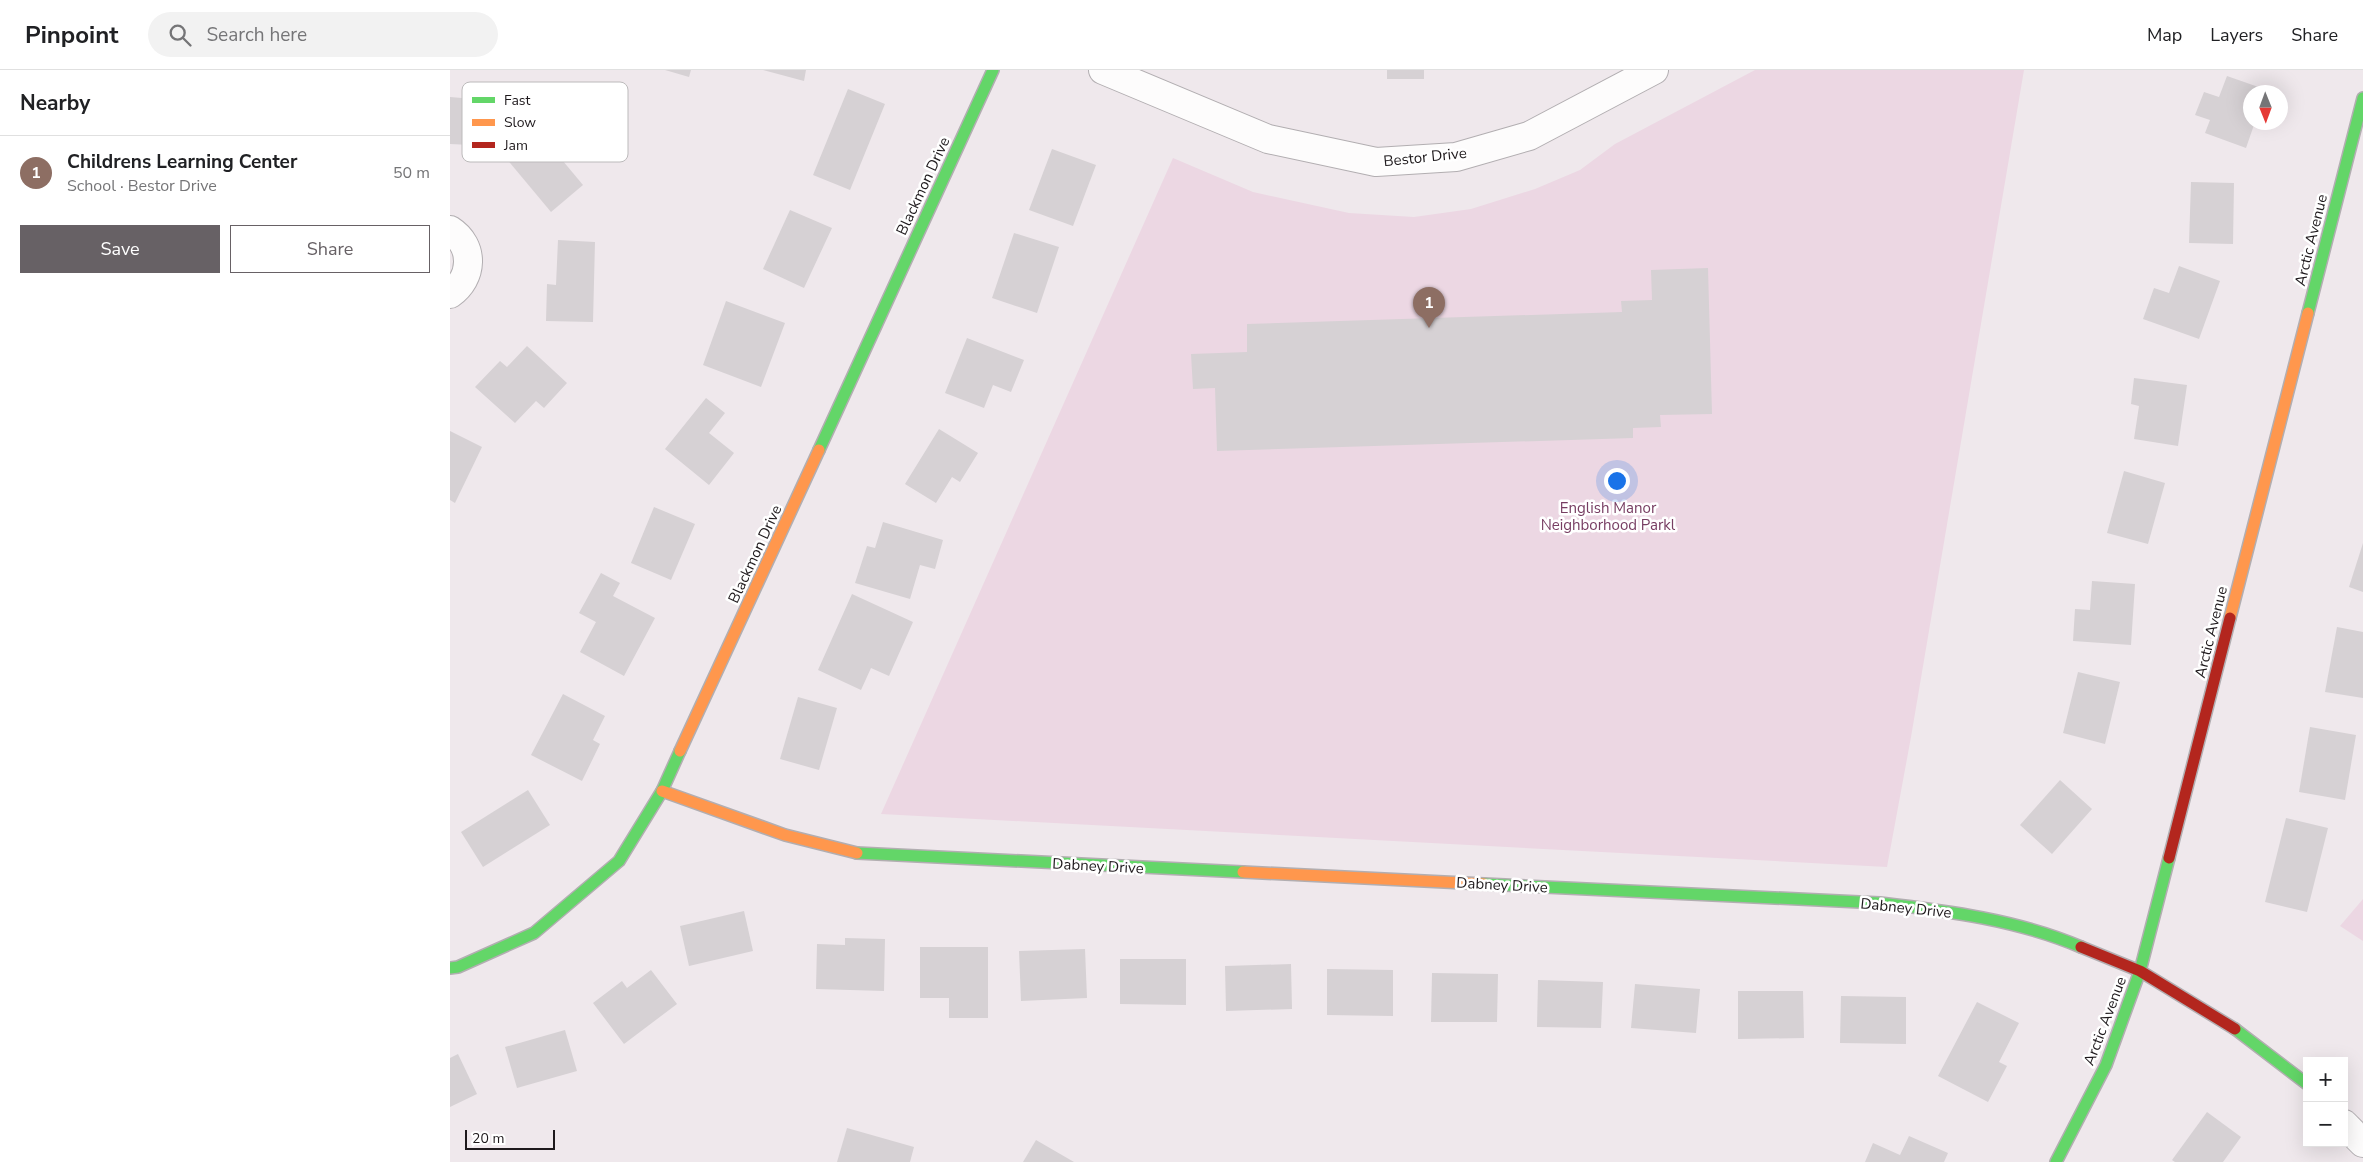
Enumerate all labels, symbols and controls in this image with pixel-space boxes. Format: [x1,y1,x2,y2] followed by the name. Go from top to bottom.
[148,12,498,57] search box
[25,19,118,51] text: Pinpoint
[166,21,194,49] icon: search
[206,22,307,48] text: Search here
[2147,23,2182,47] text: Map
[2210,23,2263,47] text: Layers
[2291,23,2338,47] text: Share
[462,82,628,162] legend
[2243,85,2288,130] north arrow
[20,89,90,117] text: Nearby
[504,91,530,110] text: Fast
[504,113,536,132] text: Slow
[892,134,954,238] street label: Blackmon Drive
[503,136,528,155] text: Jam
[1382,143,1468,171] street label: Bestor Drive
[67,149,297,175] text: Childrens Learning Center
[31,162,41,184] text: 1
[393,162,430,184] text: 50 m
[67,175,217,197] text: School · Bestor Drive
[2290,192,2332,288] street label: Arctic Avenue
[20,225,220,273] button: Save
[230,225,430,273] button: Share
[1413,287,1445,328] pin: 1
[1604,468,1630,494] your location
[1541,498,1676,535] park label: English Manor Neighborhood Parkl
[724,502,786,606] street label: Blackmon Drive
[2190,584,2232,680] street label: Arctic Avenue
[1052,854,1144,878] street label: Dabney Drive
[1456,873,1548,897] street label: Dabney Drive
[1860,893,1952,923] street label: Dabney Drive
[2079,974,2131,1068] street label: Arctic Avenue
[2303,1057,2348,1147] map controls
[2303,1057,2348,1102] button: +
[2303,1102,2348,1147] button: −
[465,1127,555,1150] scale bar
[472,1129,504,1148] text: 20 m

